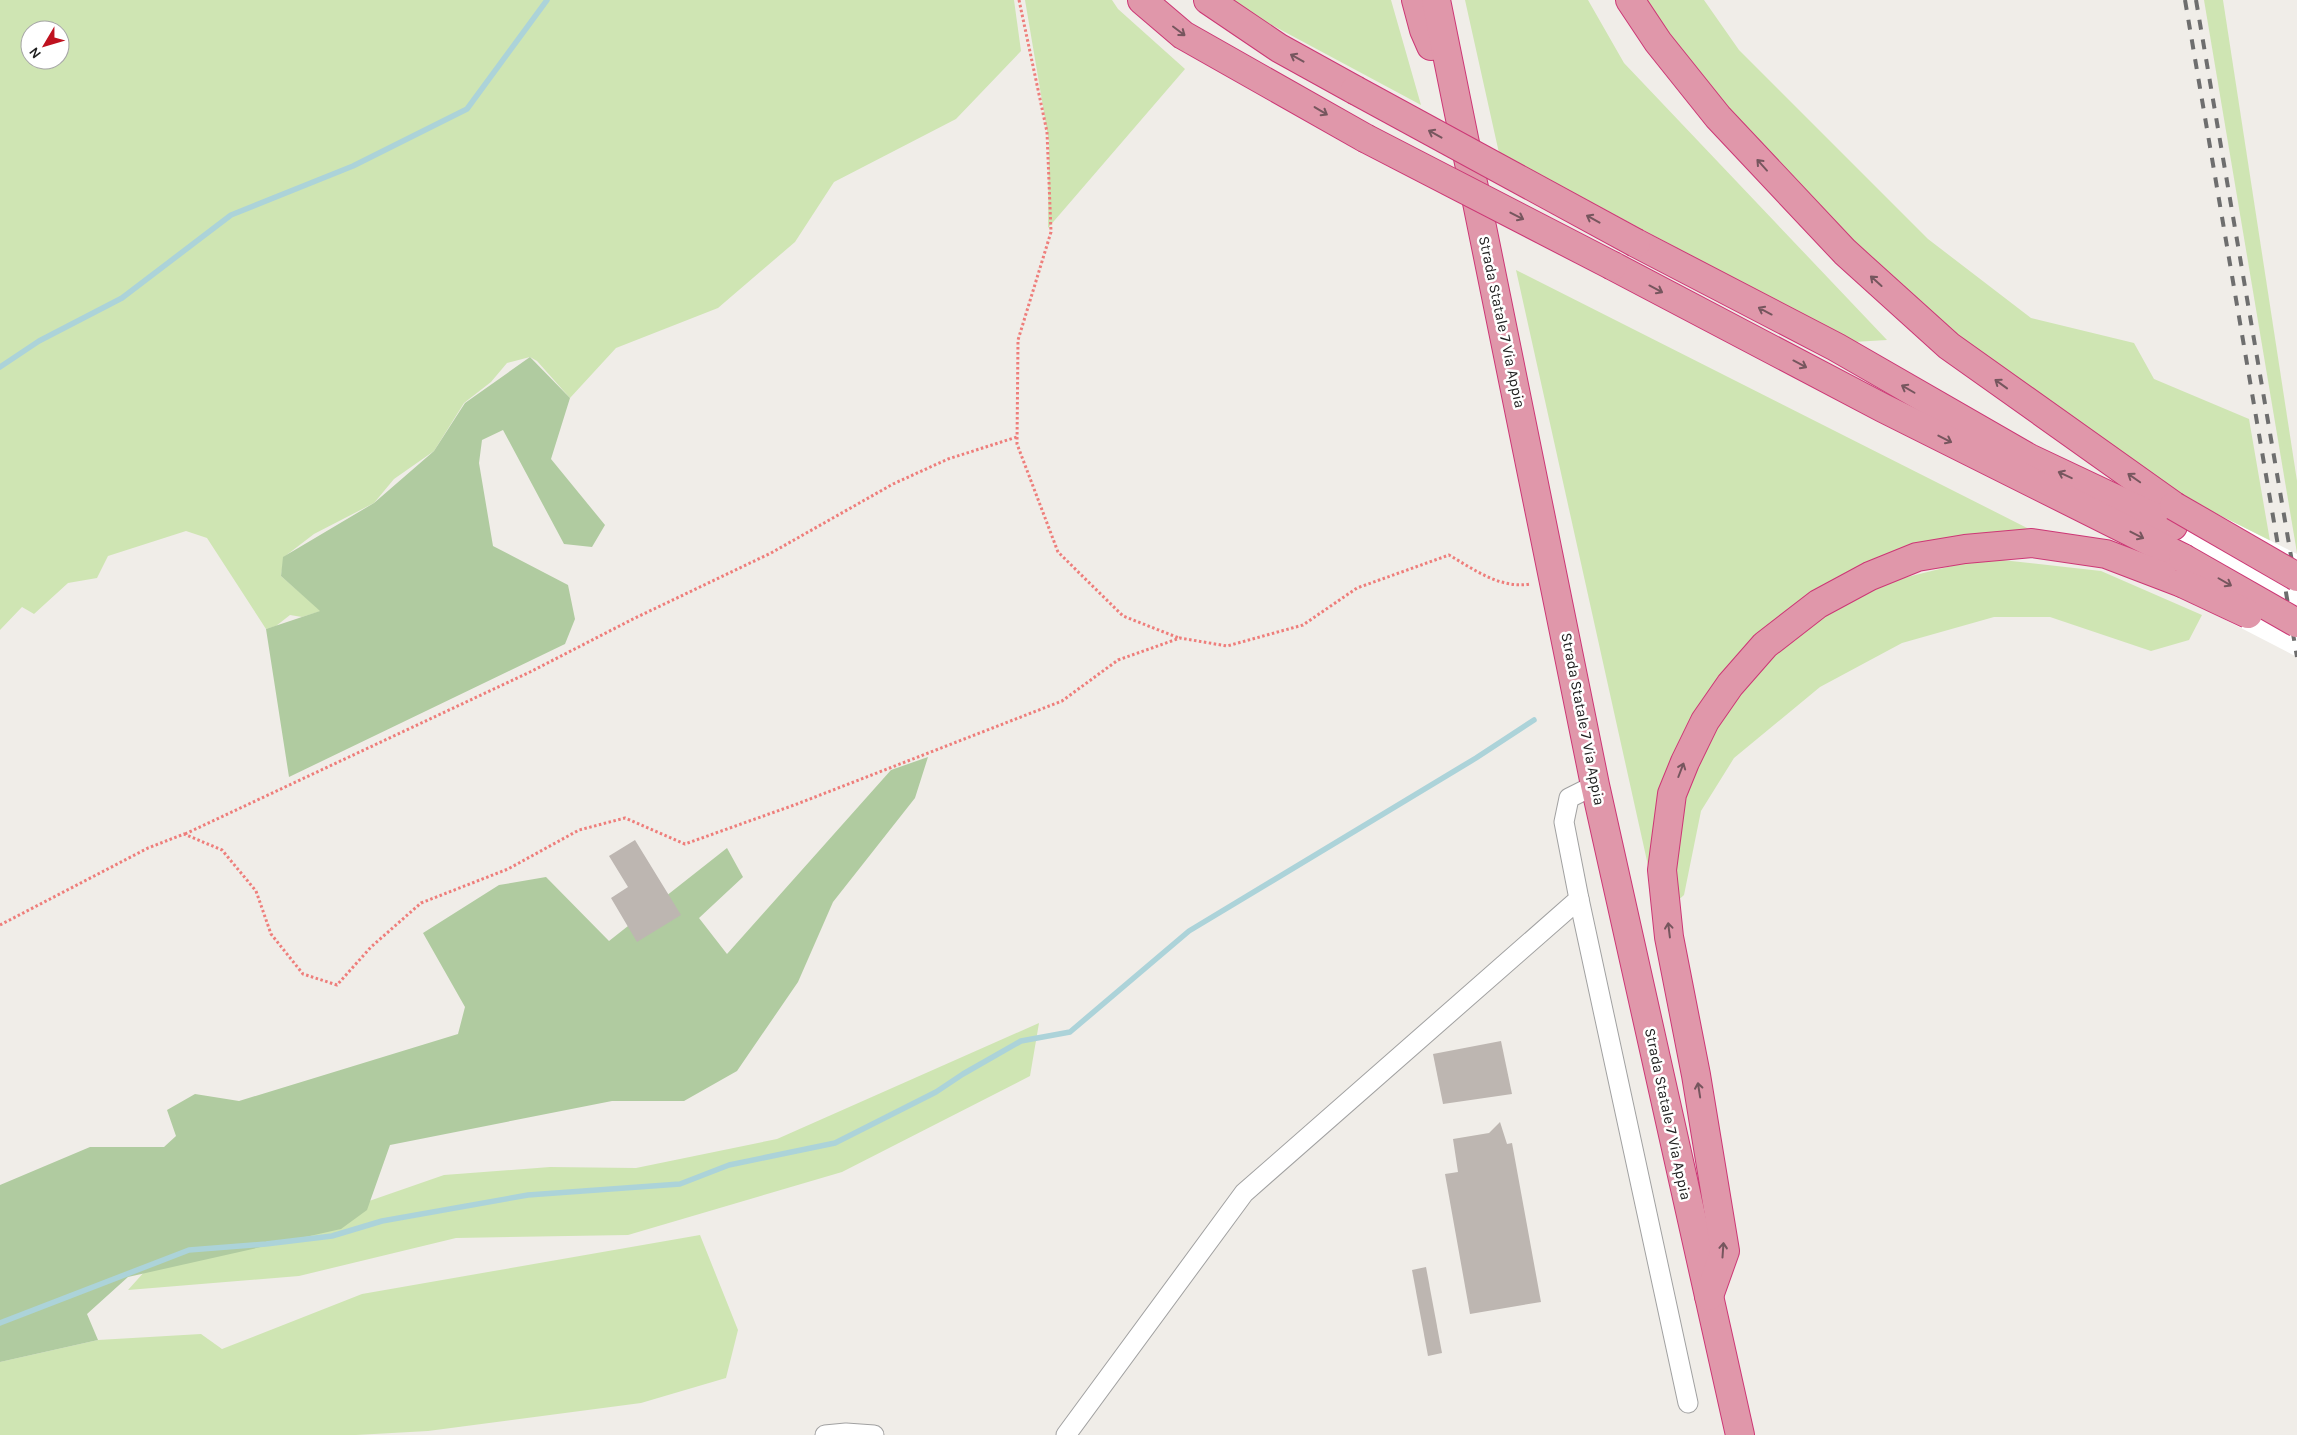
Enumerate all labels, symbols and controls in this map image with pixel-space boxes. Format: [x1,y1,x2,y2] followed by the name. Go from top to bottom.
[20,20,70,70] north arrow
[1173,26,1186,37] one-way arrow
[25,44,45,62] text: N
[1290,52,1304,62] one-way arrow
[1313,107,1327,117] one-way arrow
[1428,128,1442,138] one-way arrow
[1756,159,1768,172] one-way arrow
[1510,211,1525,221] one-way arrow
[1586,214,1601,224] one-way arrow
[1475,234,1529,410] street label: Strada Statale 7 Via Appia
[1870,275,1883,287] one-way arrow
[1649,284,1664,294] one-way arrow
[1758,306,1773,316] one-way arrow
[1793,359,1808,369] one-way arrow
[1994,379,2008,389] one-way arrow
[1900,384,1915,394] one-way arrow
[1937,434,1952,444] one-way arrow
[2058,470,2073,480] one-way arrow
[2128,473,2142,483] one-way arrow
[2129,531,2144,540] one-way arrow
[2217,577,2232,587] one-way arrow
[1557,631,1609,807] street label: Strada Statale 7 Via Appia
[1677,763,1686,779] one-way arrow
[1664,923,1674,939] one-way arrow
[1641,1026,1695,1202] street label: Strada Statale 7 Via Appia
[1693,1082,1703,1098] one-way arrow
[1718,1243,1728,1259] one-way arrow

